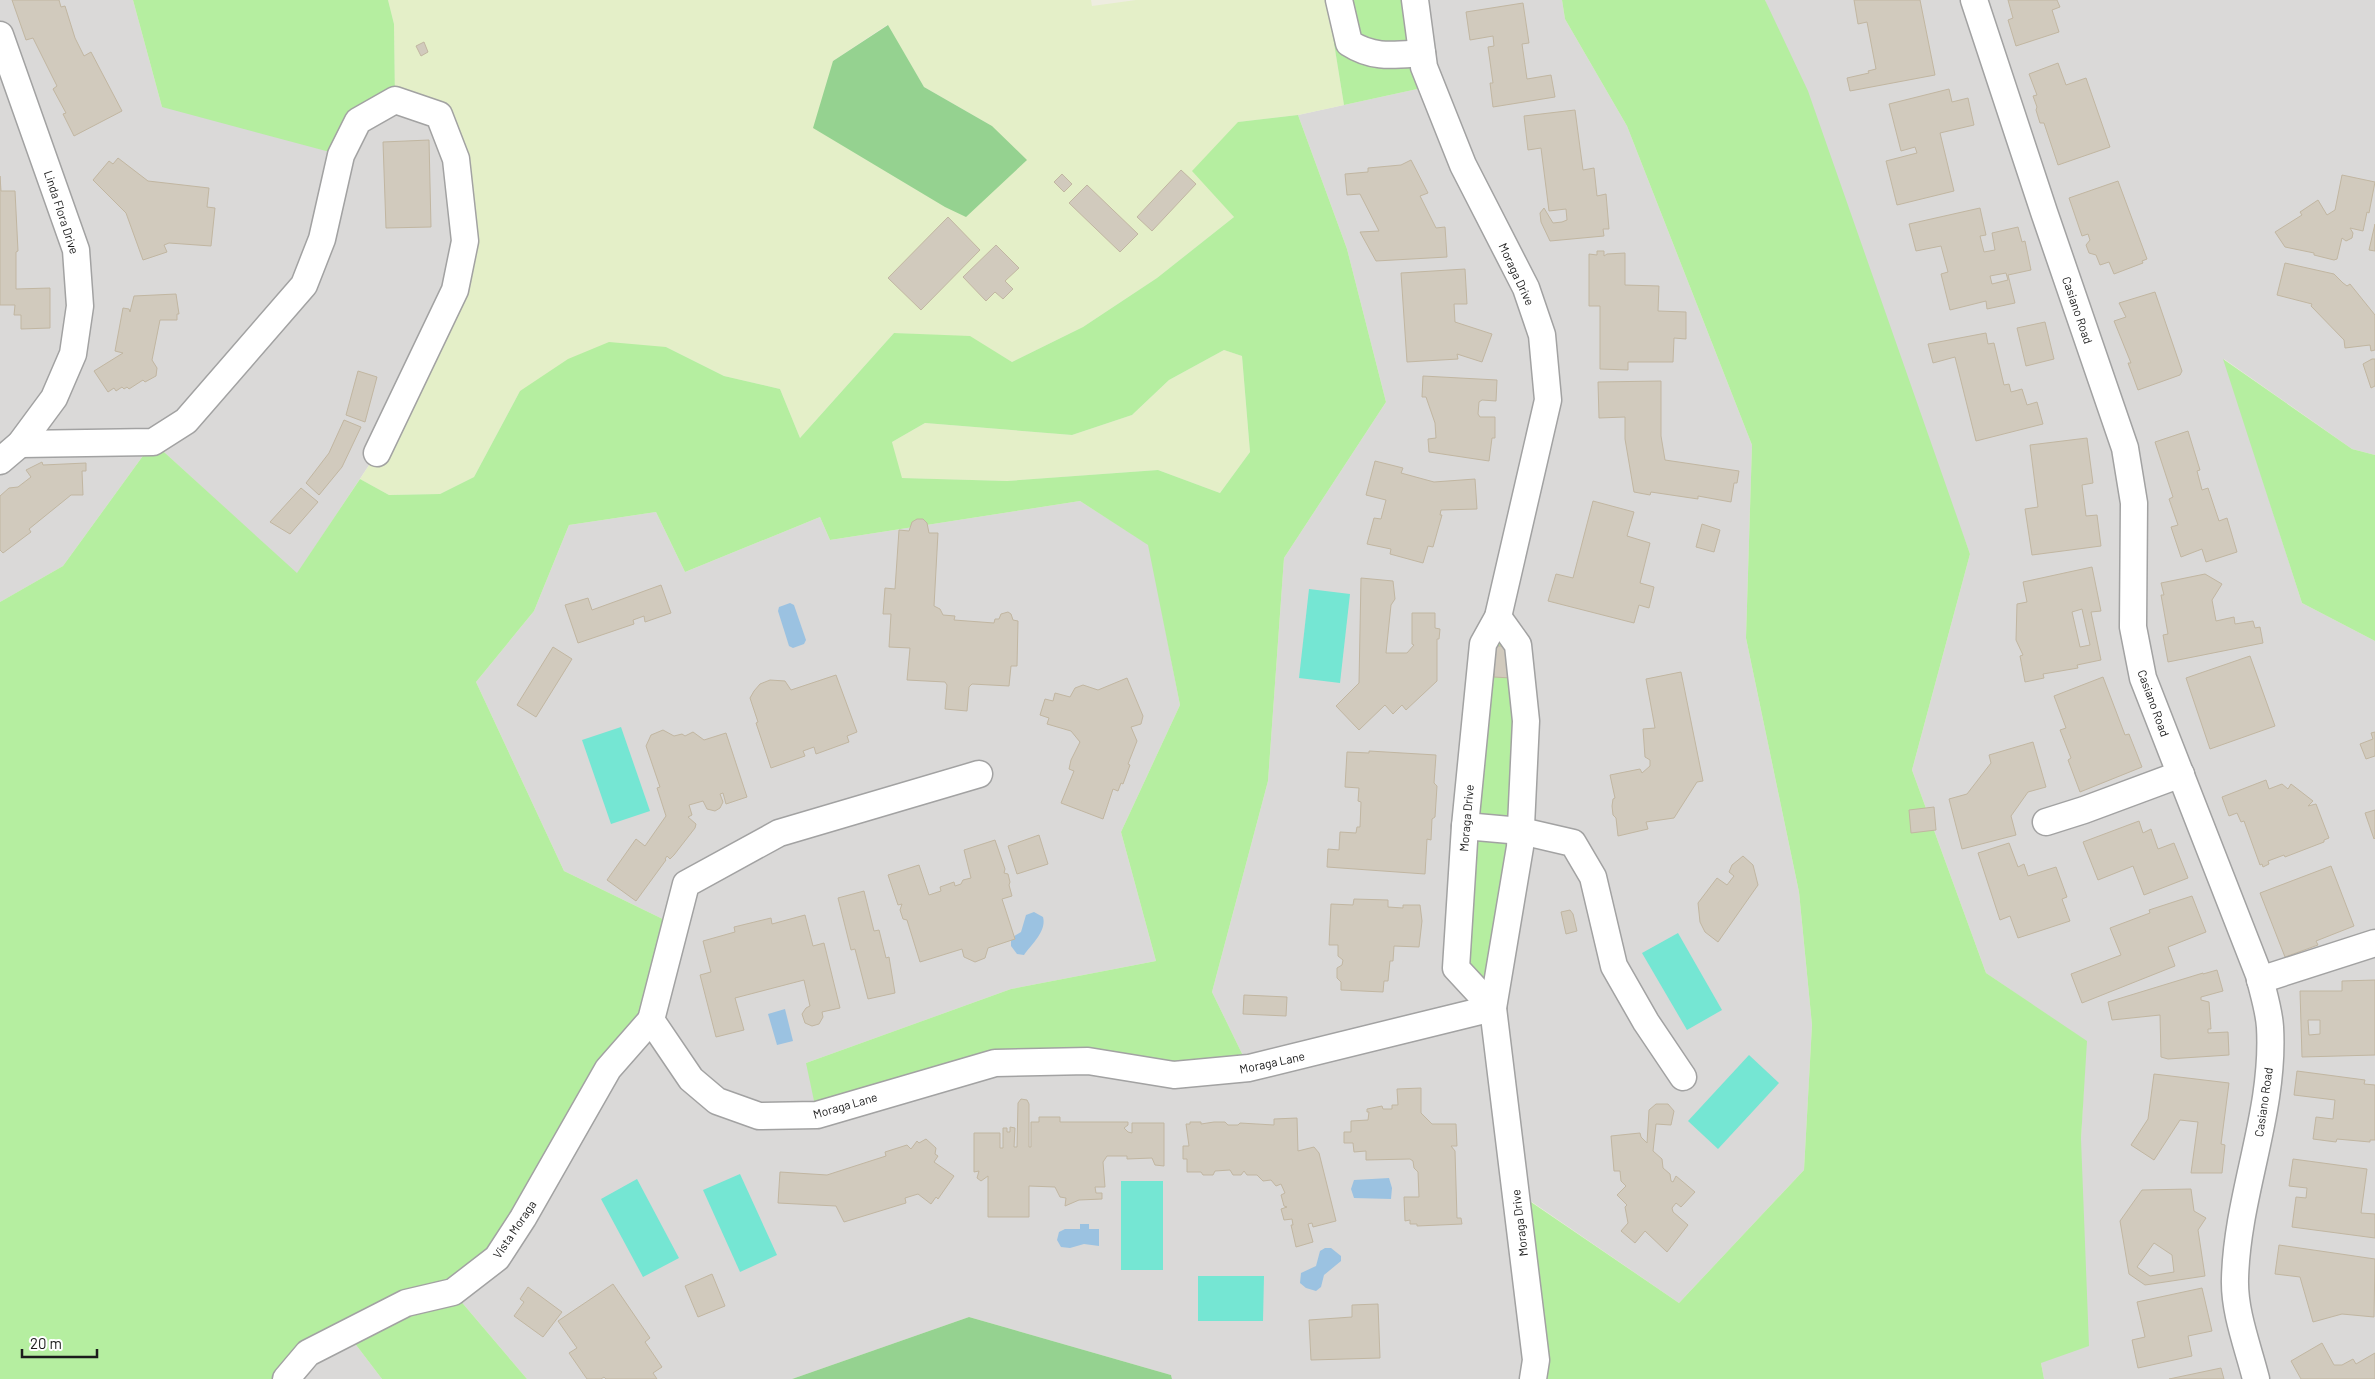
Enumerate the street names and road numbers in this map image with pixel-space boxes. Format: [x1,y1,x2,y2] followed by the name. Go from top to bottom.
[42,168,82,256] street label: Linda Flora Drive
[1496,241,1538,307] street label: Moraga Drive
[2060,275,2096,345] street label: Casiano Road
[2135,668,2173,738] street label: Casiano Road
[1456,784,1476,852] street label: Moraga Drive
[1238,1048,1306,1076] street label: Moraga Lane
[2251,1066,2275,1138] street label: Casiano Road
[811,1089,879,1121] street label: Moraga Lane
[1508,1189,1530,1257] street label: Moraga Drive
[489,1197,539,1261] street label: Vista Moraga

